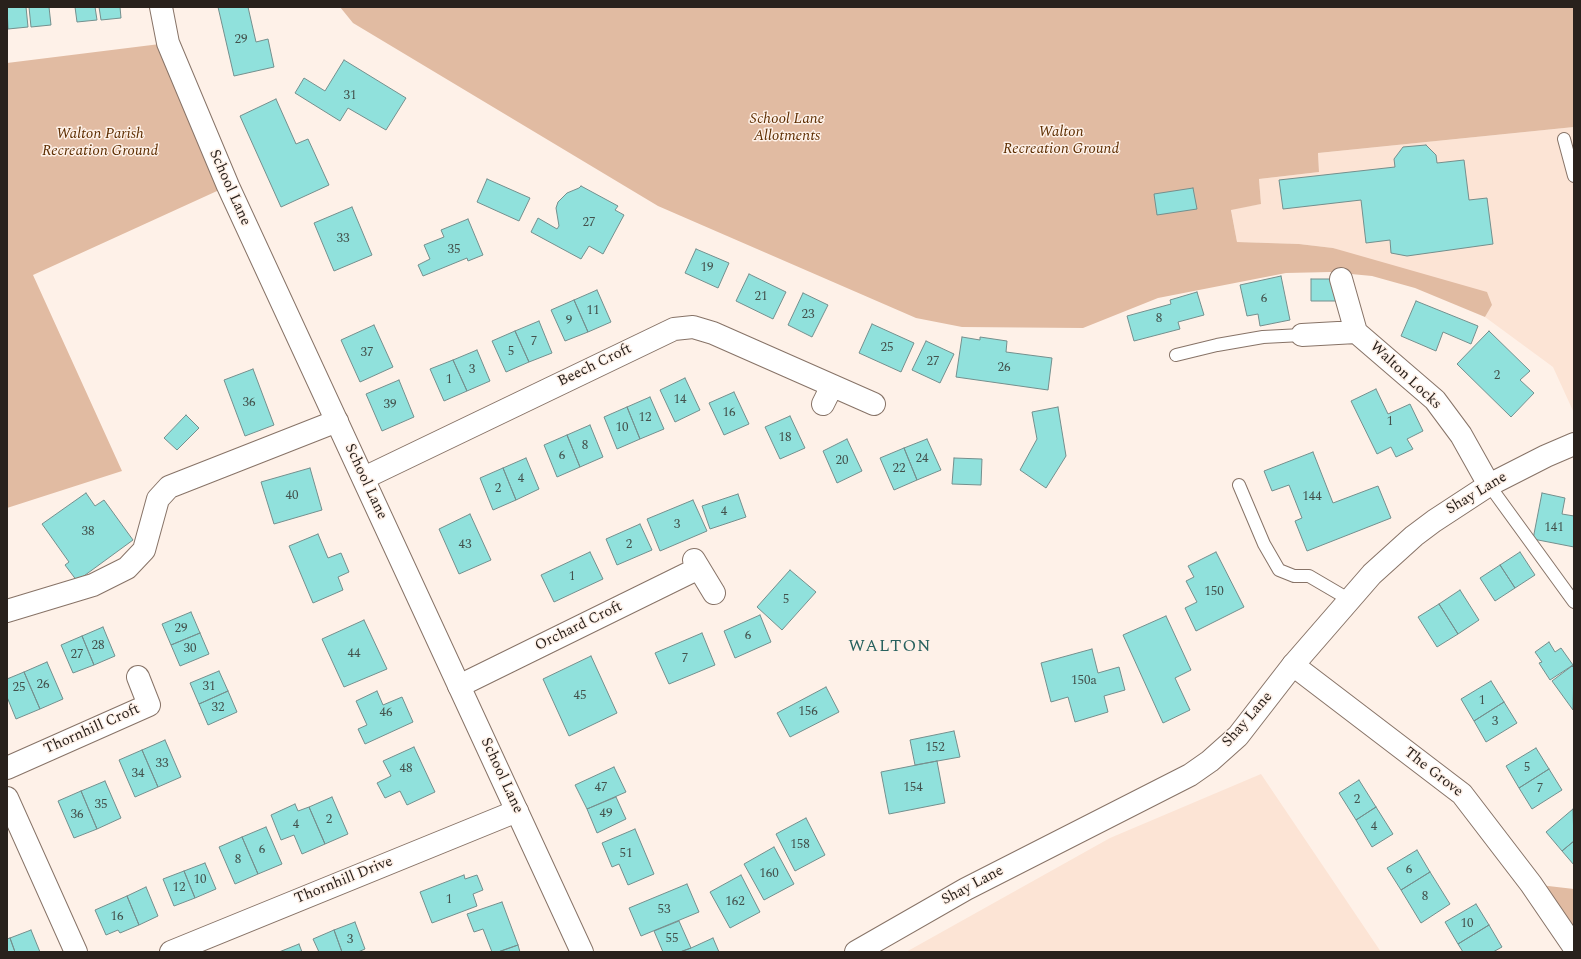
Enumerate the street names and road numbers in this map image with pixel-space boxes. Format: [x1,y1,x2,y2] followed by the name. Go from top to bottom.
[204,147,254,229] street label: School Lane
[1365,338,1445,414] street label: Walton Locks
[555,340,635,392] street label: Beech Croft
[340,441,390,523] street label: School Lane
[1443,469,1511,519] street label: Shay Lane
[532,598,626,656] street label: Orchard Croft
[1219,689,1277,751] street label: Shay Lane
[41,701,143,759] street label: Thornhill Croft
[476,735,526,817] street label: School Lane
[1400,744,1466,802] street label: The Grove
[292,853,396,909] street label: Thornhill Drive
[939,862,1007,910] street label: Shay Lane

